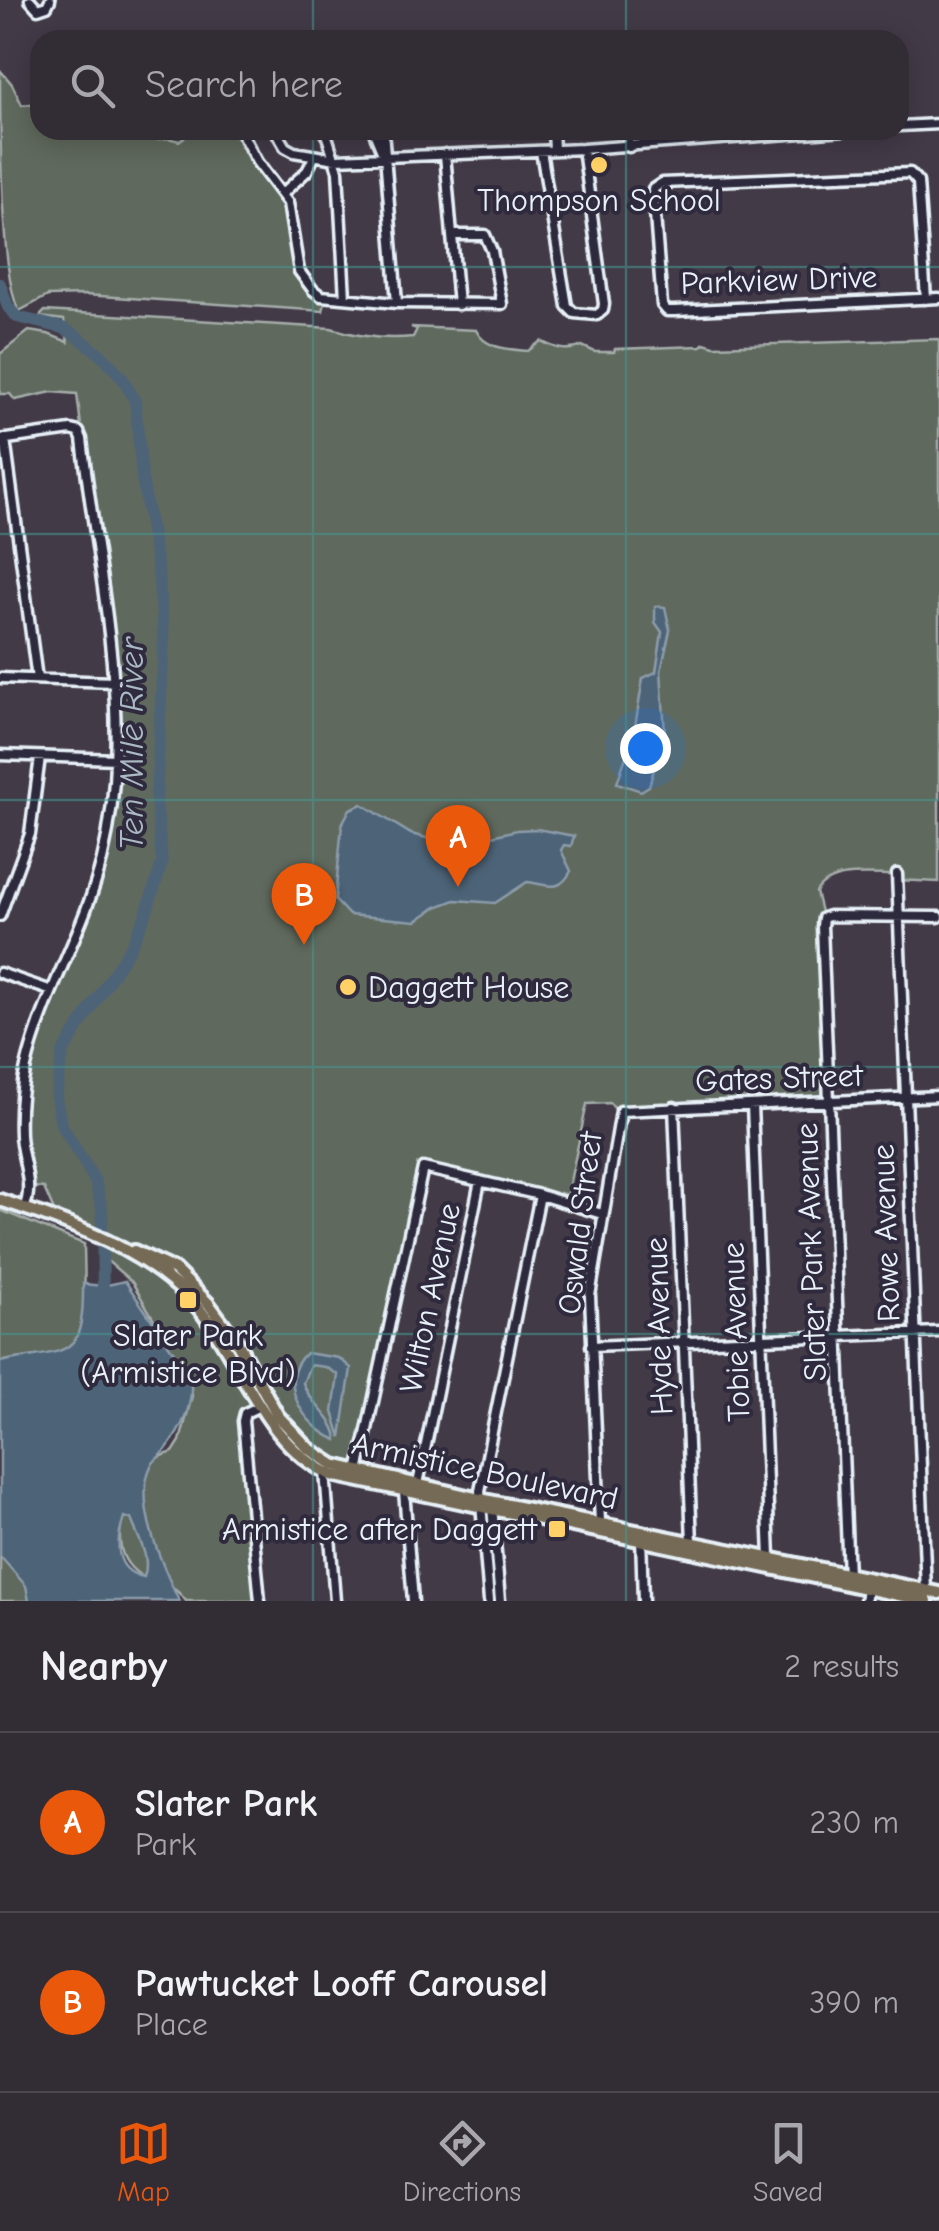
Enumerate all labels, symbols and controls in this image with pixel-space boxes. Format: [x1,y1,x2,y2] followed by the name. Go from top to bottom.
[30,30,909,140] search box
[65,58,120,113] icon: search
[145,63,343,107] text: Search here
[588,154,610,176] marker: Thompson School
[477,182,721,219] place label: Thompson School
[680,258,878,302] street label: Parkview Drive
[111,635,152,851] water label: Ten Mile River
[620,723,671,774] your location
[426,804,490,887] pin: A
[272,862,336,945] pin: B
[368,969,569,1006] place label: Daggett House
[337,976,359,998] marker: Daggett House
[694,1057,864,1099] street label: Gates Street
[788,1122,834,1382] street label: Slater Park Avenue
[550,1129,610,1316] street label: Oswald Street
[864,1143,908,1323] street label: Rowe Avenue
[392,1200,468,1396] street label: Wilton Avenue
[637,1236,681,1416] street label: Hyde Avenue
[714,1242,758,1422] street label: Tobie Avenue
[177,1289,199,1311] marker: Slater Park (Armistice Blvd)
[80,1317,296,1391] place label: Slater Park (Armistice Blvd)
[349,1425,621,1517] street label: Armistice Boulevard
[222,1511,538,1548] place label: Armistice after Daggett
[546,1518,568,1540] marker: Armistice after Daggett
[40,1642,167,1691] text: Nearby
[784,1648,899,1685] text: 2 results
[135,1782,317,1826] text: Slater Park
[64,1804,81,1841] text: A
[809,1804,899,1841] text: 230 m
[135,1826,196,1863] text: Park
[135,1962,548,2006] text: Pawtucket Looff Carousel
[63,1984,82,2021] text: B
[809,1984,899,2021] text: 390 m
[135,2006,208,2043] text: Place
[116,2116,171,2208] tab: Map
[403,2116,521,2208] tab: Directions
[753,2116,823,2208] tab: Saved

